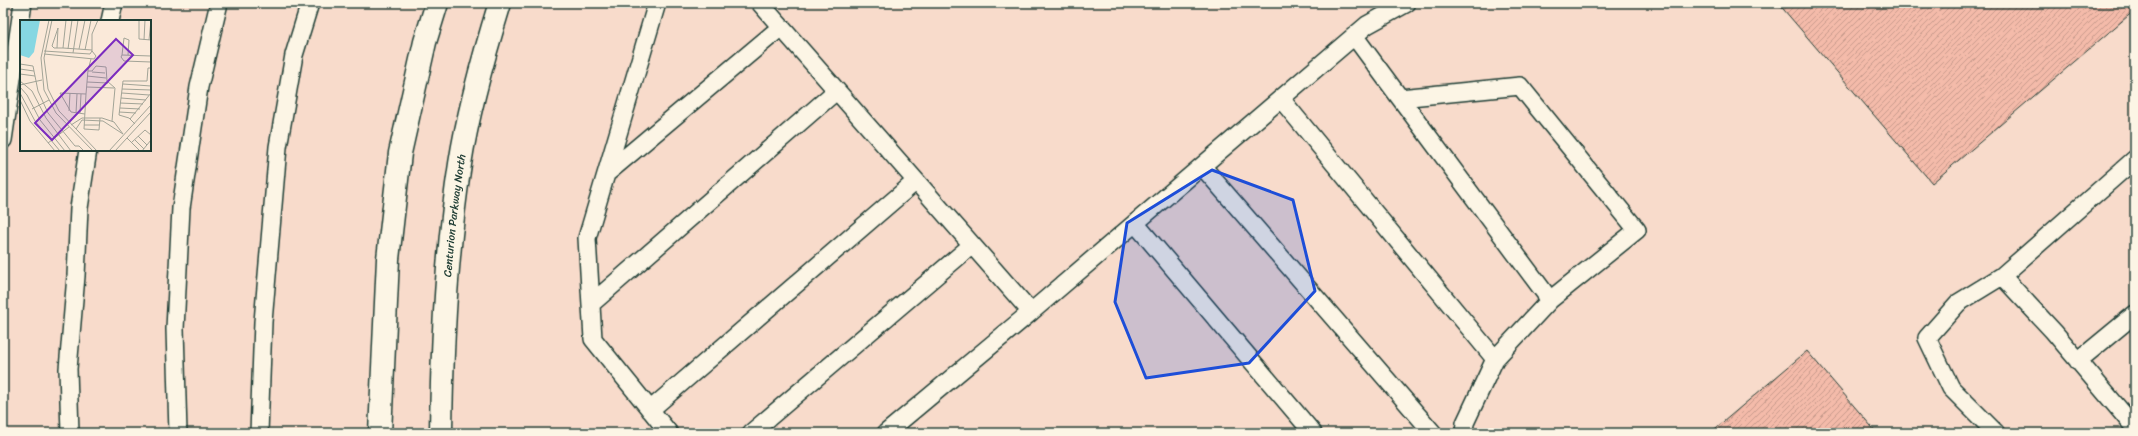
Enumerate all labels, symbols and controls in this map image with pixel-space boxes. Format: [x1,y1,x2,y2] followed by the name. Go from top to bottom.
[20,20,151,151] inset map
[438,153,471,278] street label: Centurion Parkway North

